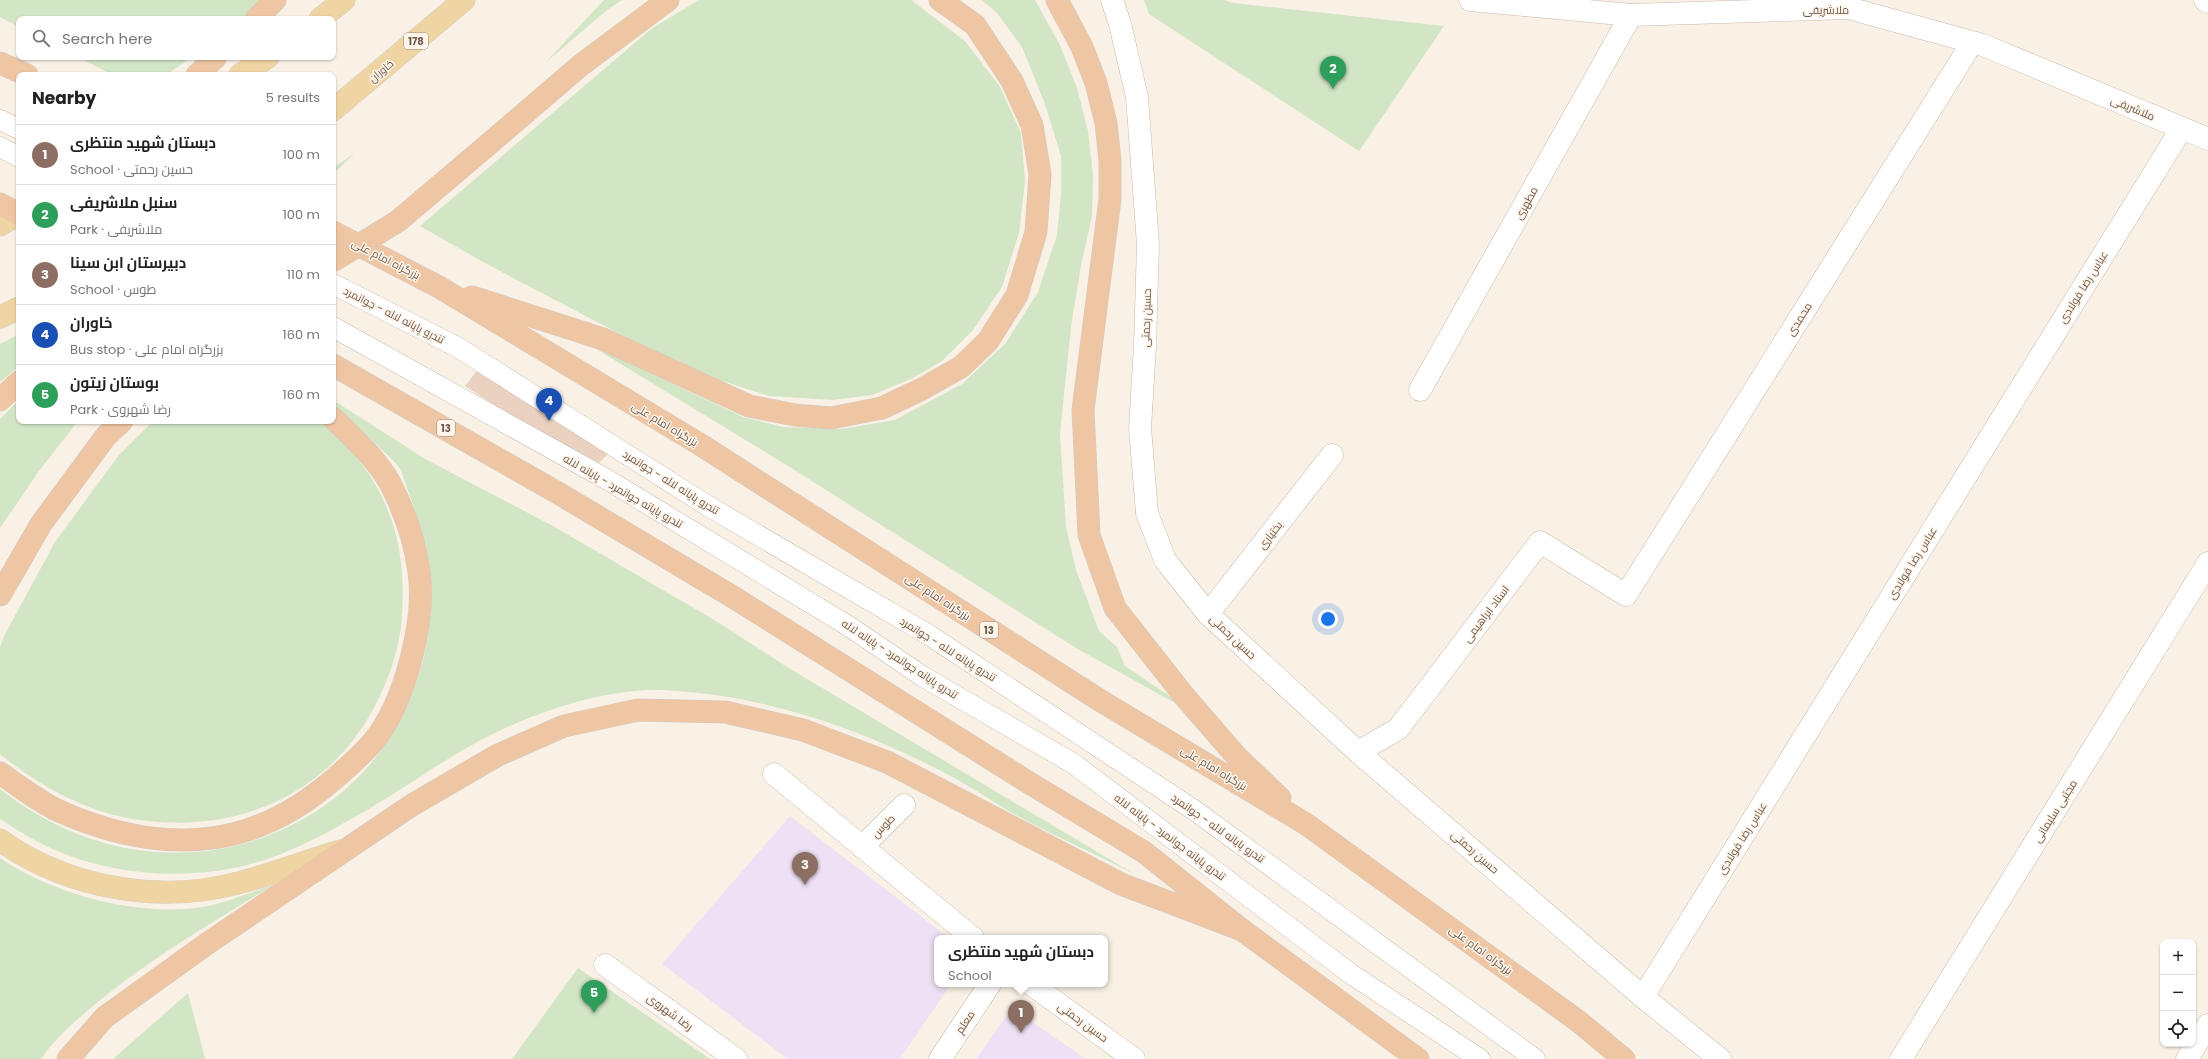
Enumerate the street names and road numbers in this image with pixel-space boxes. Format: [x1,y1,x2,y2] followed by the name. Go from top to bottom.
[1803,2,1849,18] street label: ملاشریفی
[404,33,428,49] road number: 178
[365,56,397,86] street label: خاوران
[2109,92,2157,124] street label: ملاشریفی
[1510,184,1542,222] street label: مطهری
[349,235,423,283] street label: بزرگراه امام علی
[2054,248,2112,326] street label: عباس رضا فولادی
[341,283,447,347] street label: تندرو پایانه لاله - جوانمرد
[1137,288,1155,348] street label: حسین رحمتی
[1782,299,1816,339] street label: محمدی
[629,398,701,450] street label: بزرگراه امام علی
[437,420,455,436] road number: 13
[620,446,722,518] street label: تندرو پایانه لاله - جوانمرد
[560,450,686,532] street label: تندرو پایانه جوانمرد - پایانه لاله
[1254,517,1286,553] street label: بختیاری
[1883,524,1941,602] street label: عباس رضا فولادی
[902,570,974,624] street label: بزرگراه امام علی
[1459,582,1513,646] street label: استاد ابراهیمی
[1206,611,1260,663] street label: حسین رحمتی
[897,613,999,685] street label: تندرو پایانه لاله - جوانمرد
[839,615,961,703] street label: تندرو پایانه جوانمرد - پایانه لاله
[980,622,998,638] road number: 13
[1178,742,1250,794] street label: بزرگراه امام علی
[2029,776,2081,846] street label: مجتبی سلیمانی
[1111,790,1229,884] street label: تندرو پایانه جوانمرد - پایانه لاله
[1168,790,1268,867] street label: تندرو پایانه لاله - جوانمرد
[1713,799,1771,877] street label: عباس رضا فولادی
[868,810,898,842] street label: طوس
[1448,827,1502,877] street label: حسین رحمتی
[1446,922,1516,979] street label: بزرگراه امام علی
[644,990,696,1034] street label: رضا شهروی
[1055,998,1111,1046] street label: حسین رحمتی
[951,1007,979,1037] street label: معلم

